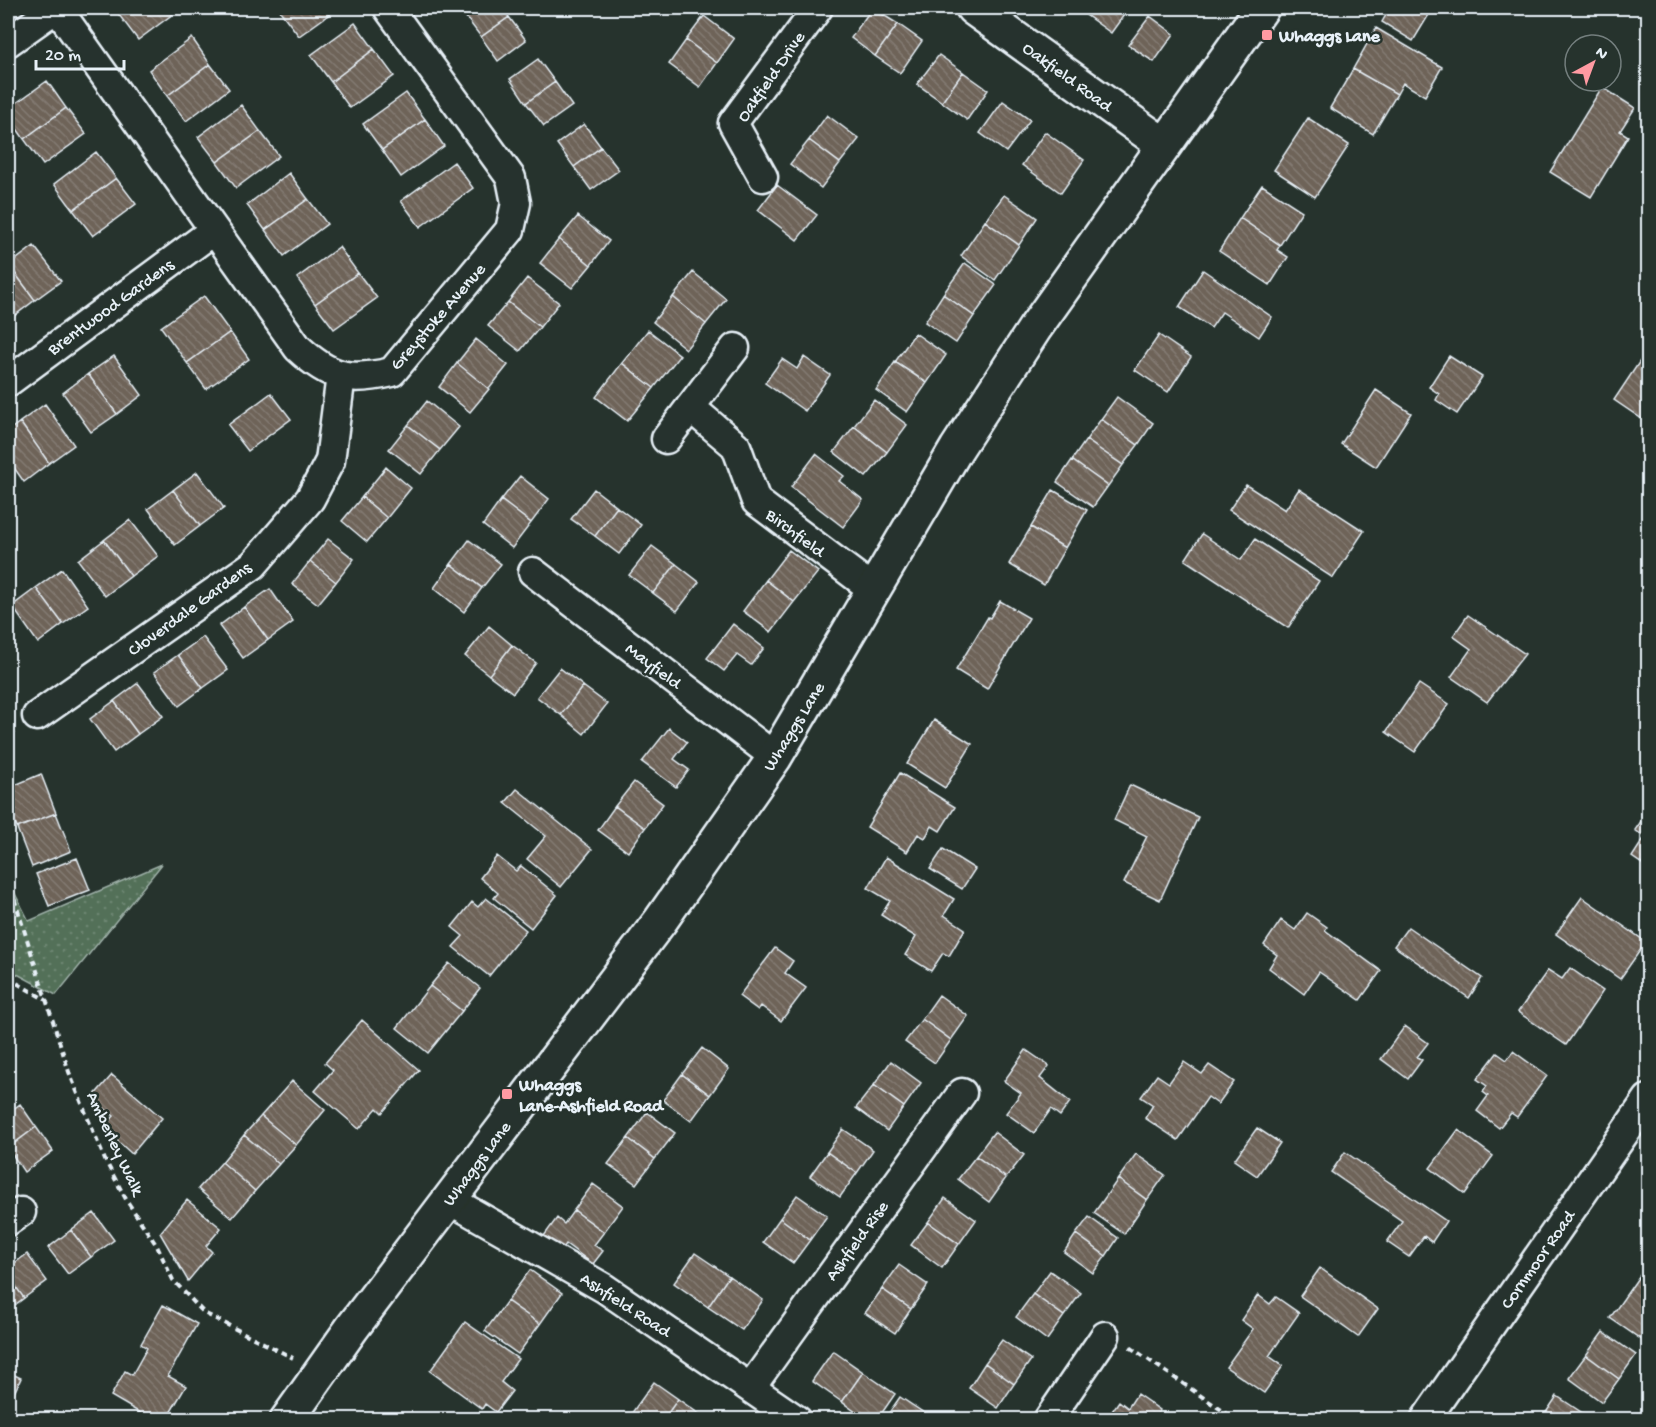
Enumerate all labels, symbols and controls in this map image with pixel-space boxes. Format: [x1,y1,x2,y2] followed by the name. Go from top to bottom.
[1278,27,1380,48] place label: Whaggs Lane
[733,28,811,127] street label: Oakfield Drive
[1260,28,1274,42] marker: Whaggs Lane
[36,33,124,71] scale bar
[1563,33,1623,93] north arrow
[1018,38,1117,118] street label: Oakfield Road
[1590,44,1611,65] text: N
[45,46,81,67] text: 20 m
[43,254,180,361] street label: Brentwood Gardens
[387,259,492,375] street label: Greystoke Avenue
[760,504,829,564] street label: Birchfield
[125,557,257,662] street label: Cloverdale Gardens
[620,639,686,696] street label: Mayfield
[760,678,831,776] street label: Whaggs Lane
[518,1076,665,1118] place label: Whaggs Lane-Ashfield Road
[500,1087,514,1101] marker: Whaggs Lane-Ashfield Road
[81,1089,148,1201] street label: Amberley Walk
[439,1117,517,1211] street label: Whaggs Lane
[822,1197,894,1286] street label: Ashfield Rise
[1497,1206,1582,1314] street label: Cornmoor Road
[575,1269,675,1344] street label: Ashfield Road

